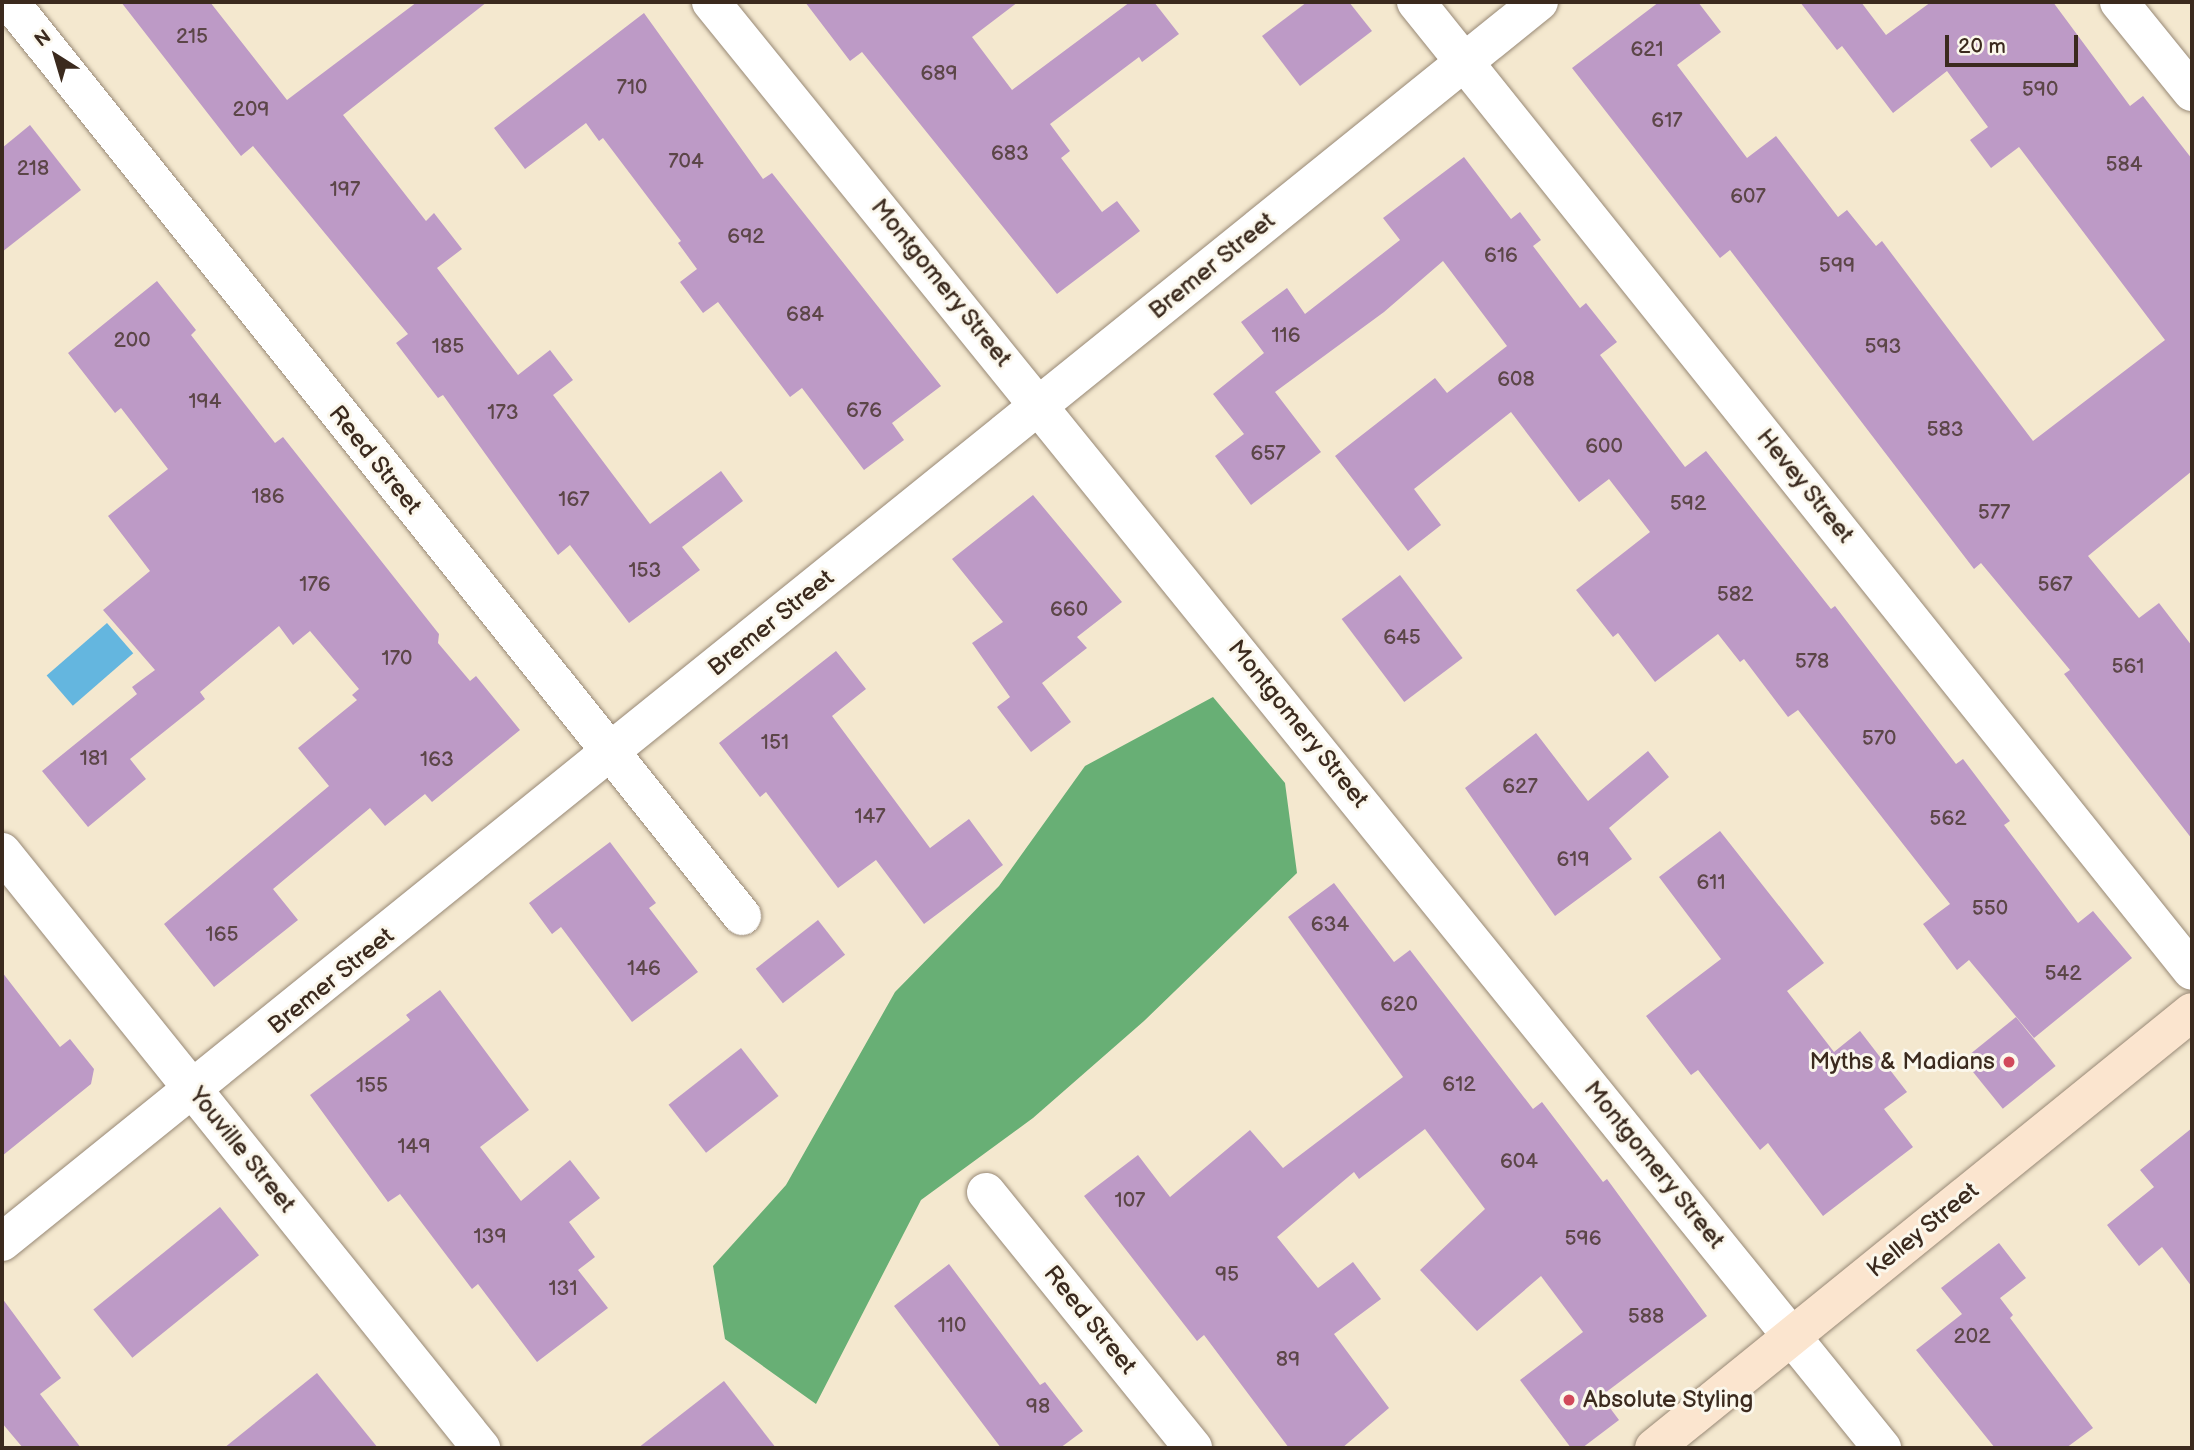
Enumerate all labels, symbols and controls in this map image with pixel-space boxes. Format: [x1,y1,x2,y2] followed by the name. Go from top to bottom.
[21,21,91,91] north arrow
[1949,21,2082,65] scale bar
[176,24,208,50] house number: 215
[30,25,56,52] text: N
[1958,34,2006,59] text: 20 m
[1630,37,1664,63] house number: 621
[920,61,958,87] house number: 689
[617,75,647,101] house number: 710
[2022,77,2058,103] house number: 590
[233,97,269,123] house number: 209
[1651,108,1683,134] house number: 617
[991,141,1029,167] house number: 683
[668,149,704,175] house number: 704
[2105,152,2143,178] house number: 584
[17,156,49,182] house number: 218
[330,177,360,203] house number: 197
[1730,184,1766,210] house number: 607
[864,193,1018,373] street label: Montgomery Street
[1143,206,1281,326] street label: Bremer Street
[727,224,765,250] house number: 692
[1484,243,1518,269] house number: 616
[1819,253,1855,279] house number: 599
[786,302,824,328] house number: 684
[1271,323,1301,349] house number: 116
[113,328,151,354] house number: 200
[432,334,464,360] house number: 185
[1864,334,1902,360] house number: 593
[1497,367,1535,393] house number: 608
[188,389,222,415] house number: 194
[846,398,882,424] house number: 676
[322,400,428,520] street label: Reed Street
[487,400,519,426] house number: 173
[1926,417,1964,443] house number: 583
[1750,422,1860,550] street label: Hevey Street
[1585,434,1623,460] house number: 600
[1250,441,1286,467] house number: 657
[251,484,285,510] house number: 186
[558,487,590,513] house number: 167
[1670,491,1706,517] house number: 592
[1978,500,2010,526] house number: 577
[628,558,662,584] house number: 153
[702,563,840,683] street label: Bremer Street
[299,572,331,598] house number: 176
[2037,572,2073,598] house number: 567
[1717,582,1753,608] house number: 582
[1050,597,1088,623] house number: 660
[1383,625,1421,651] house number: 645
[1221,634,1375,814] street label: Montgomery Street
[382,646,412,672] house number: 170
[1795,649,1829,675] house number: 578
[2112,654,2144,680] house number: 561
[1862,726,1896,752] house number: 570
[761,730,789,756] house number: 151
[80,746,108,772] house number: 181
[420,747,454,773] house number: 163
[1502,774,1538,800] house number: 627
[854,804,886,830] house number: 147
[1929,806,1967,832] house number: 562
[1556,847,1590,873] house number: 619
[1696,870,1726,896] house number: 611
[1972,896,2008,922] house number: 550
[1311,912,1349,938] house number: 634
[262,921,400,1041] street label: Bremer Street
[206,922,238,948] house number: 165
[627,956,661,982] house number: 146
[2044,961,2082,987] house number: 542
[1380,992,1418,1018] house number: 620
[1809,1048,1995,1076] place label: Myths & Madians
[2001,1054,2017,1070] marker: Myths & Madians
[1442,1072,1476,1098] house number: 612
[356,1073,388,1099] house number: 155
[1577,1075,1731,1255] street label: Montgomery Street
[183,1081,301,1219] street label: Youville Street
[397,1134,431,1160] house number: 149
[1500,1149,1538,1175] house number: 604
[1861,1176,1985,1284] street label: Kelley Street
[1115,1188,1145,1214] house number: 107
[473,1224,507,1250] house number: 139
[1564,1226,1602,1252] house number: 596
[1037,1260,1143,1380] street label: Reed Street
[1215,1262,1239,1288] house number: 95
[548,1276,578,1302] house number: 131
[1628,1304,1664,1330] house number: 588
[938,1313,966,1339] house number: 110
[1953,1324,1991,1350] house number: 202
[1276,1347,1300,1373] house number: 89
[1583,1386,1754,1414] place label: Absolute Styling
[1561,1392,1577,1408] marker: Absolute Styling
[1026,1394,1050,1420] house number: 98

